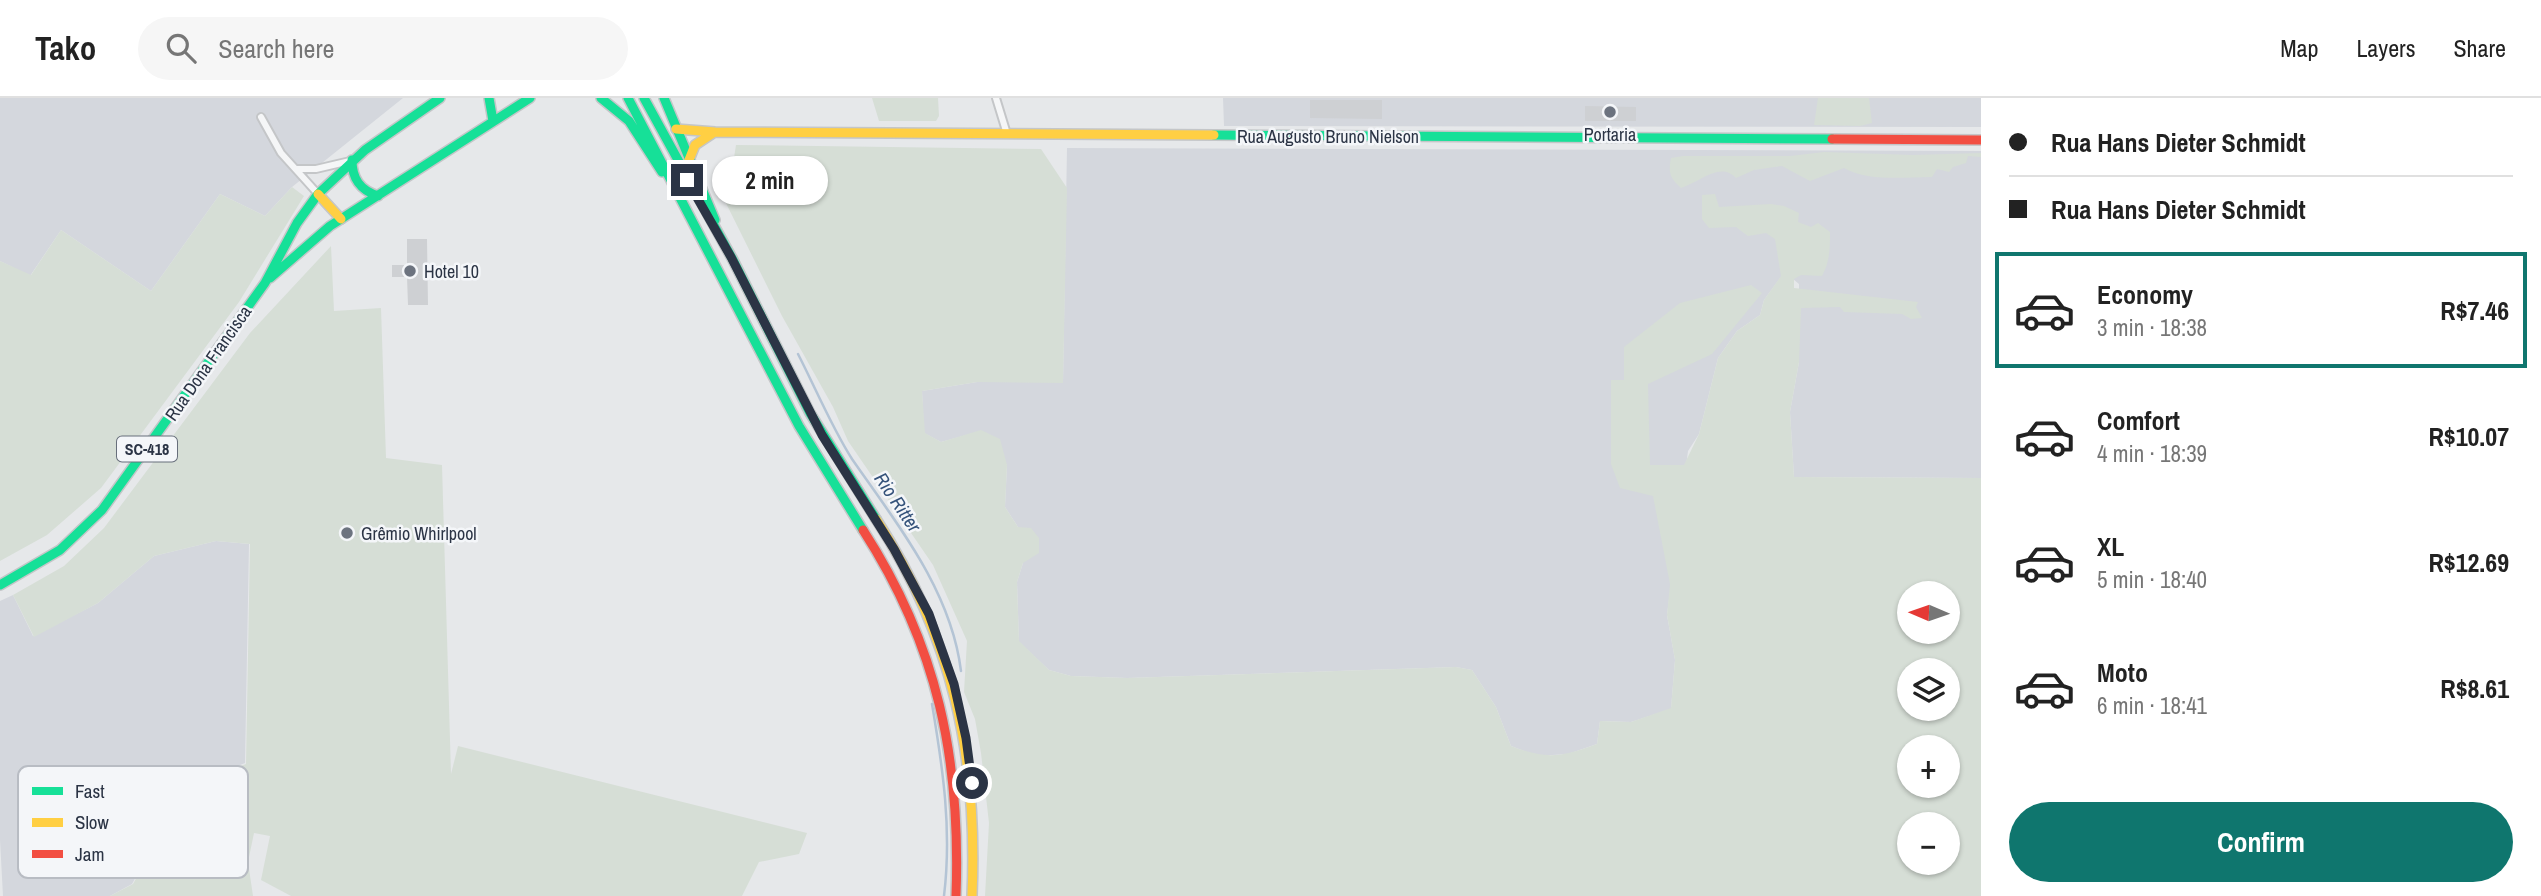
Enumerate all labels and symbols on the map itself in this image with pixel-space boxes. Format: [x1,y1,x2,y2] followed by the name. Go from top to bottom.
[1602,104,1618,120] marker: Portaria
[1584,122,1636,147] place label: Portaria
[1237,124,1419,149] street label: Rua Augusto Bruno Nielson
[712,155,827,204] callout: 2 min
[671,164,703,196] route end
[424,259,479,284] place label: Hotel 10
[402,263,418,279] marker: Hotel 10
[159,300,257,426] street label: Rua Dona Francisca
[117,436,177,462] road number: SC-418
[869,467,928,538] water label: Rio Ritter
[361,521,477,546] place label: Grêmio Whirlpool
[339,525,355,541] marker: Grêmio Whirlpool
[1897,581,1960,644] north arrow
[18,766,248,878] legend
[956,767,988,799] route start
[75,778,105,804] text: Fast
[75,809,110,835] text: Slow
[75,841,104,867] text: Jam

